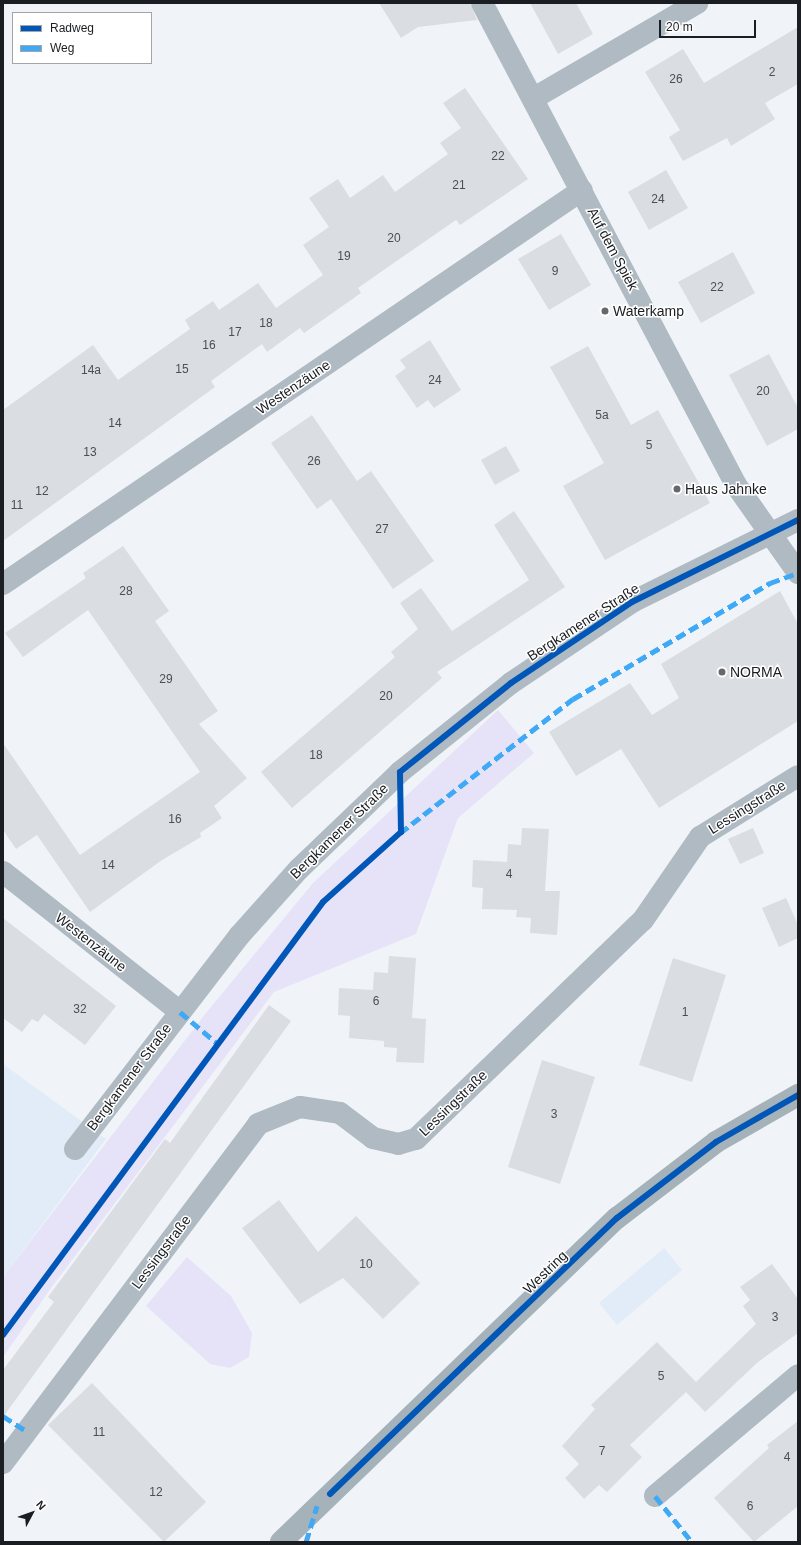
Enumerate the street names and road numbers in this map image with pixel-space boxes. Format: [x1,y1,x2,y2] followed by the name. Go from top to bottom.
[584,205,642,293] street label: Auf dem Spiek
[253,356,333,418] street label: Westenzäune
[524,580,642,664] street label: Bergkamener Straße
[705,777,789,837] street label: Lessingstraße
[286,780,392,882] street label: Bergkamener Straße
[52,909,130,975] street label: Westenzäune
[83,1020,175,1134] street label: Bergkamener Straße
[416,1066,490,1140] street label: Lessingstraße
[128,1212,194,1292] street label: Lessingstraße
[519,1247,571,1297] street label: Westring

